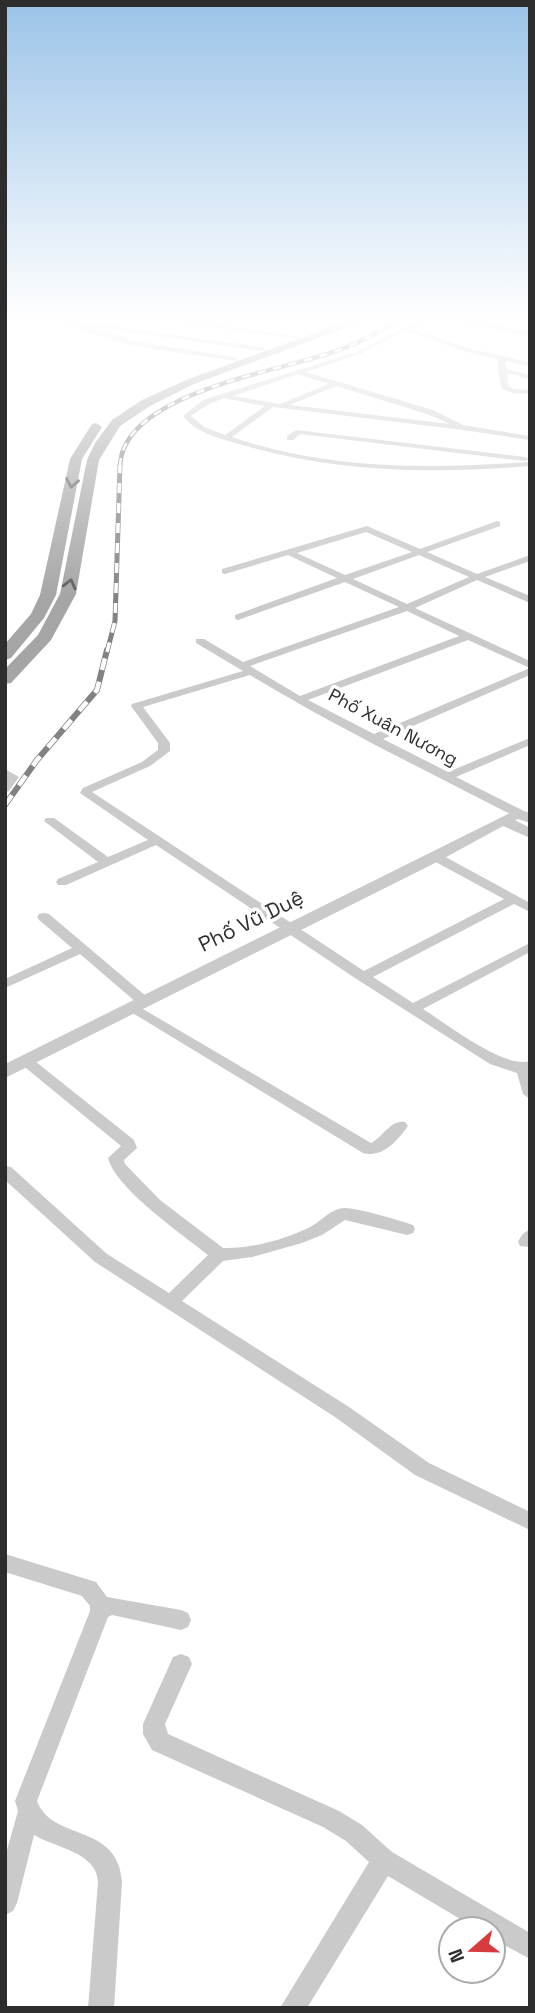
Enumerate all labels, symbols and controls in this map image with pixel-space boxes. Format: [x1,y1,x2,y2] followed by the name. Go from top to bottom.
[65,477,80,488] one-way arrow
[62,578,76,590] one-way arrow
[325,683,462,770] street label: Phố Xuân Nương
[194,883,308,958] street label: Phố Vũ Duệ
[437,1915,507,1985] north arrow
[443,1945,470,1966] text: N

